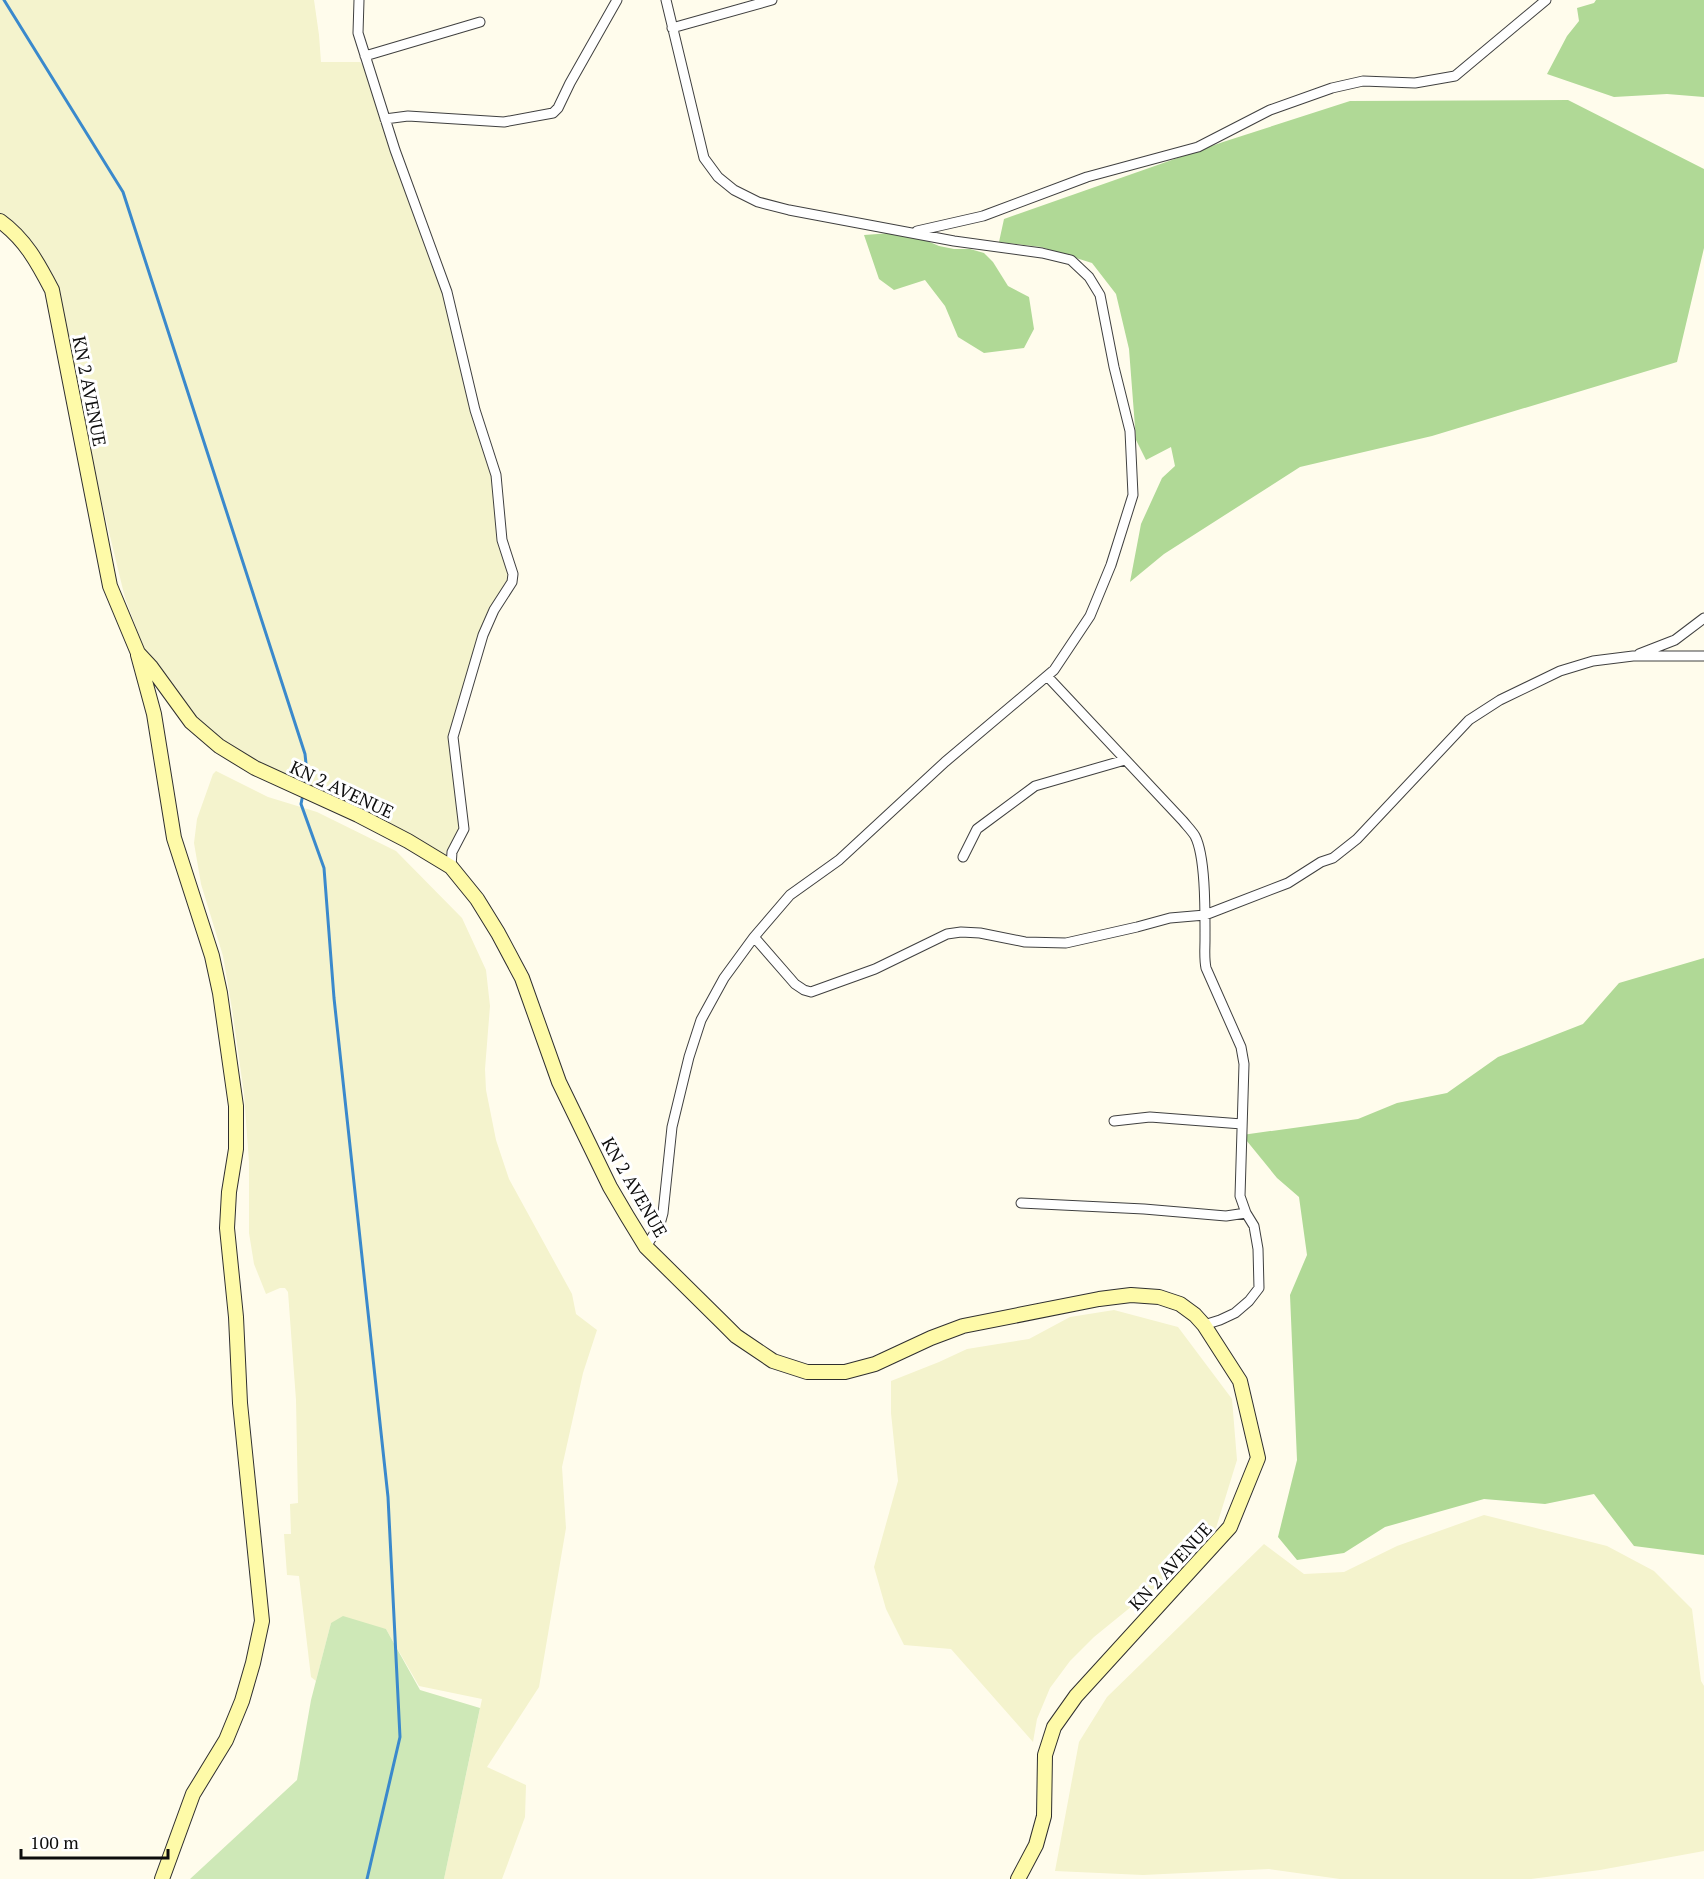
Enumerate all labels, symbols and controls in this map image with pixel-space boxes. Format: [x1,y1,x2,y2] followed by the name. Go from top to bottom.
[68,334,112,448] street label: KN 2 AVENUE
[286,755,398,823] street label: KN 2 AVENUE
[597,1133,673,1241] street label: KN 2 AVENUE
[1123,1517,1217,1615] street label: KN 2 AVENUE
[21,1822,168,1860] scale bar
[30,1830,79,1854] text: 100 m

